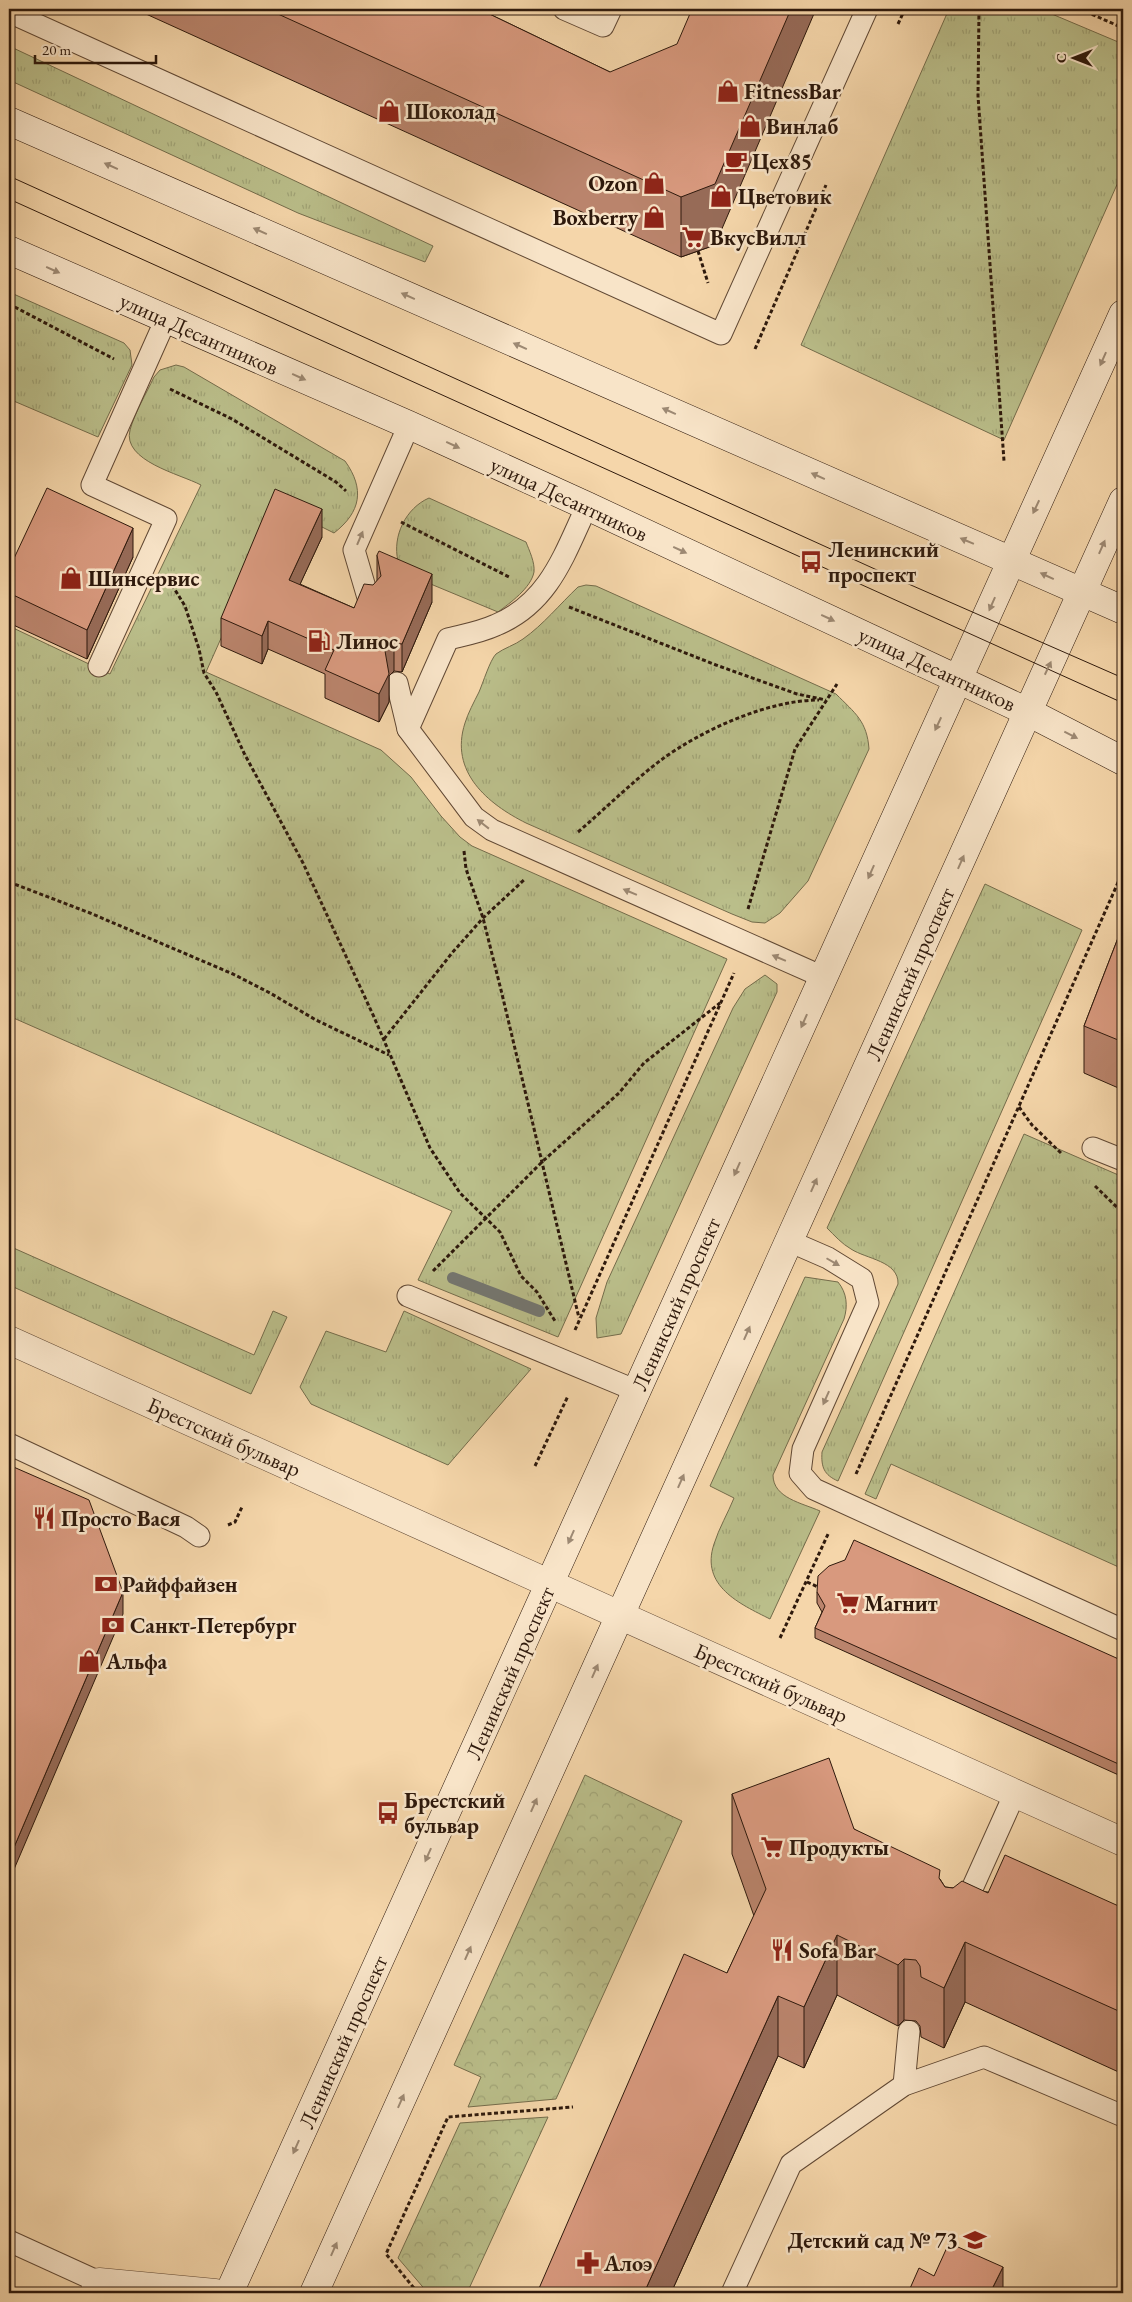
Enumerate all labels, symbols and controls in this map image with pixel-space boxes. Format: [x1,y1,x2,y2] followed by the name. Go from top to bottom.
[35,32,156,64] scale bar
[1050,32,1100,82] north arrow
[42,40,71,59] text: 20 m
[1052,53,1070,63] text: С
[744,77,842,106] place label: FitnessBar
[715,78,741,104] shop icon: FitnessBar
[406,97,496,126] place label: Шоколад
[376,98,402,124] shop icon: Шоколад
[766,112,838,141] place label: Винлаб
[737,113,763,139] shop icon: Винлаб
[752,147,812,176] place label: Цех85
[723,148,749,174] cafe icon: Цех85
[104,161,118,169] one-way arrow
[588,169,639,198] place label: Ozon
[641,170,667,196] shop icon: Ozon
[738,182,833,211] place label: Цветовик
[708,183,734,209] shop icon: Цветовик
[553,203,638,232] place label: Boxberry
[641,204,667,230] shop icon: Boxberry
[710,223,806,252] place label: ВкусВилл
[680,224,706,250] supermarket icon: ВкусВилл
[252,227,267,235] one-way arrow
[46,266,60,274] one-way arrow
[115,286,283,382] street label: улица Десантников
[401,292,415,300] one-way arrow
[513,341,527,349] one-way arrow
[1099,352,1107,366] one-way arrow
[292,373,306,381] one-way arrow
[662,406,676,414] one-way arrow
[446,442,460,450] one-way arrow
[485,450,653,548] street label: улица Десантников
[811,472,825,480] one-way arrow
[1032,500,1040,514] one-way arrow
[356,531,364,545] one-way arrow
[828,535,939,589] place label: Ленинский проспект
[960,536,974,544] one-way arrow
[1099,540,1107,554] one-way arrow
[673,546,688,554] one-way arrow
[798,549,824,575] bus stop icon: Ленинский проспект
[88,564,200,593] place label: Шинсервис
[58,565,84,591] shop icon: Шинсервис
[1040,571,1054,579] one-way arrow
[988,597,996,611] one-way arrow
[821,615,835,623] one-way arrow
[853,620,1021,718] street label: улица Десантников
[336,627,398,656] place label: Линос
[306,628,332,654] fuel station icon: Линос
[1044,661,1052,675] one-way arrow
[933,717,942,732] one-way arrow
[1064,731,1078,739] one-way arrow
[477,818,490,829] one-way arrow
[957,855,965,869] one-way arrow
[866,865,875,880] one-way arrow
[859,883,961,1065] street label: Ленинский проспект
[623,888,637,896] one-way arrow
[772,953,786,961] one-way arrow
[799,1014,807,1028] one-way arrow
[733,1162,741,1176] one-way arrow
[811,1178,819,1192] one-way arrow
[625,1213,727,1395] street label: Ленинский проспект
[827,1257,840,1266] one-way arrow
[744,1326,752,1340] one-way arrow
[143,1390,305,1484] street label: Брестский бульвар
[821,1391,829,1405] one-way arrow
[676,1474,685,1489] one-way arrow
[61,1504,181,1533] place label: Просто Вася
[31,1505,57,1531] restaurant icon: Просто Вася
[566,1530,574,1544] one-way arrow
[122,1570,238,1599] place label: Райффайзен
[93,1571,119,1597] bank icon: Райффайзен
[459,1582,561,1764] street label: Ленинский проспект
[864,1589,938,1618] place label: Магнит
[835,1590,861,1616] supermarket icon: Магнит
[130,1611,297,1640] place label: Санкт-Петербург
[100,1612,126,1638] bank icon: Санкт-Петербург
[690,1636,852,1730] street label: Брестский бульвар
[105,1647,168,1676] place label: Альфа
[76,1648,102,1674] shop icon: Альфа
[591,1664,599,1678] one-way arrow
[404,1786,505,1840] place label: Брестский бульвар
[531,1798,539,1812] one-way arrow
[375,1800,401,1826] bus stop icon: Брестский бульвар
[789,1833,889,1862] place label: Продукты
[759,1834,785,1860] supermarket icon: Продукты
[423,1848,431,1862] one-way arrow
[799,1936,877,1965] place label: Sofa Bar
[769,1937,795,1963] restaurant icon: Sofa Bar
[464,1946,472,1960] one-way arrow
[292,1951,394,2133] street label: Ленинский проспект
[397,2094,405,2108] one-way arrow
[291,2140,299,2154] one-way arrow
[787,2226,958,2255] place label: Детский сад № 73
[962,2227,988,2253] school or university icon: Детский сад № 73
[330,2242,338,2256] one-way arrow
[603,2249,652,2278] place label: Алоэ
[575,2250,601,2276] pharmacy icon: Алоэ

